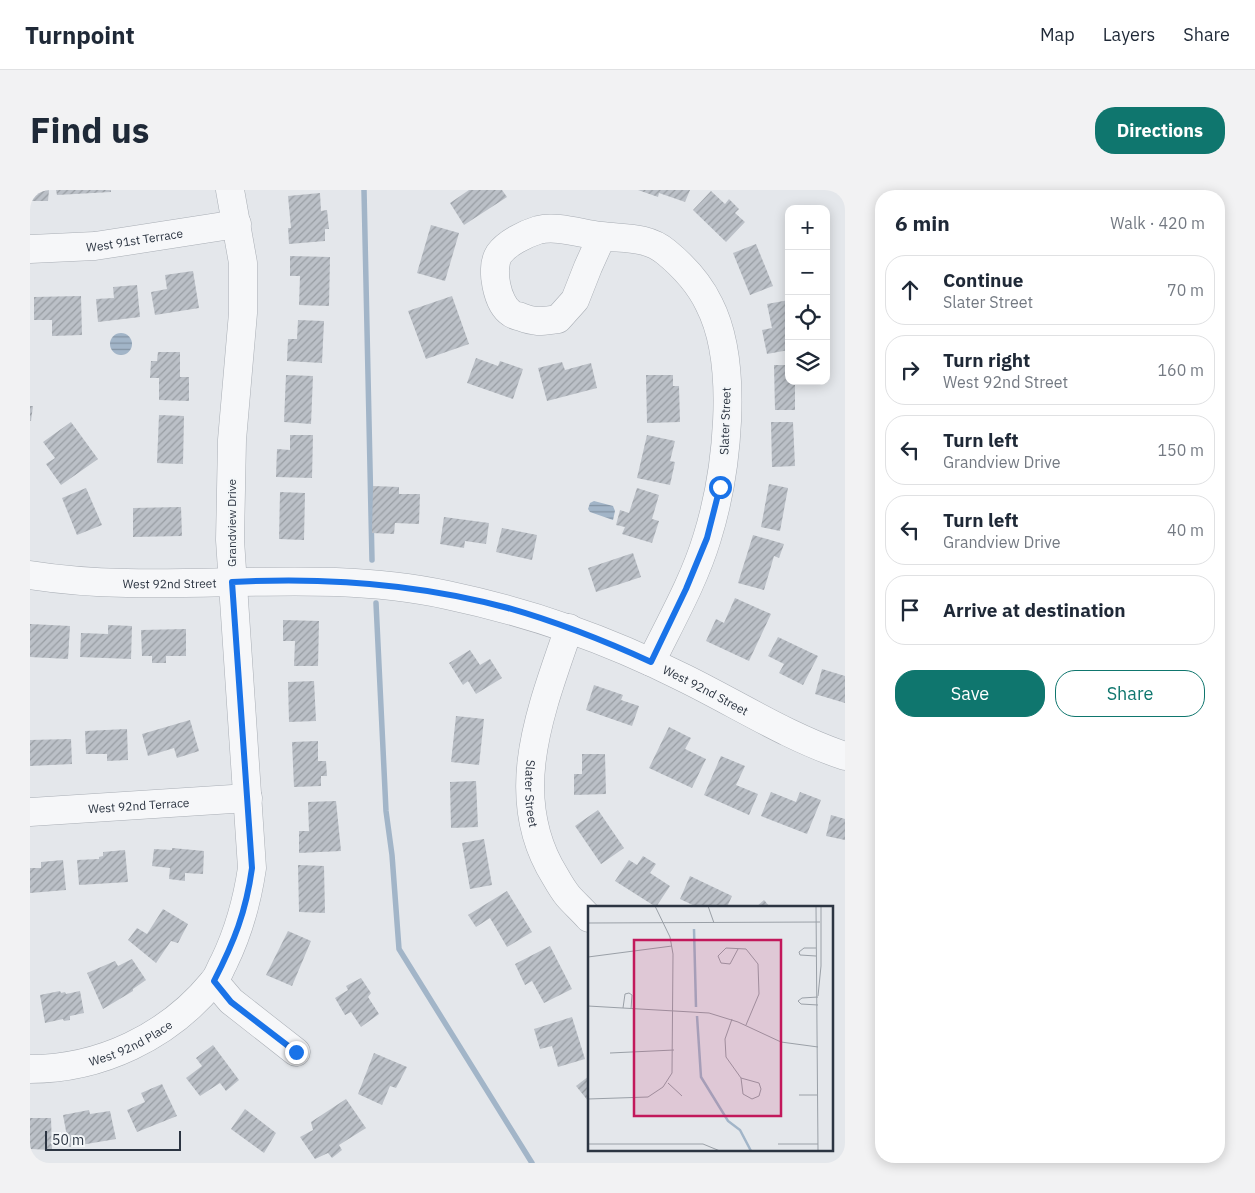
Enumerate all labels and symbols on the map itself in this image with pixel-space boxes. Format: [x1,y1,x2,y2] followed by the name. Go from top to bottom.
[86,225,184,254] street label: West 91st Terrace
[716,387,734,455] street label: Slater Street
[709,476,732,499] route start
[224,478,239,567] street label: Grandview Drive
[122,575,217,591] street label: West 92nd Street
[661,661,751,718] street label: West 92nd Street
[523,759,542,829] street label: Slater Street
[88,794,190,816] street label: West 92nd Terrace
[588,906,832,1150] inset map
[87,1016,175,1069] street label: West 92nd Place
[285,1041,308,1064] route end
[45,1128,181,1151] scale bar

